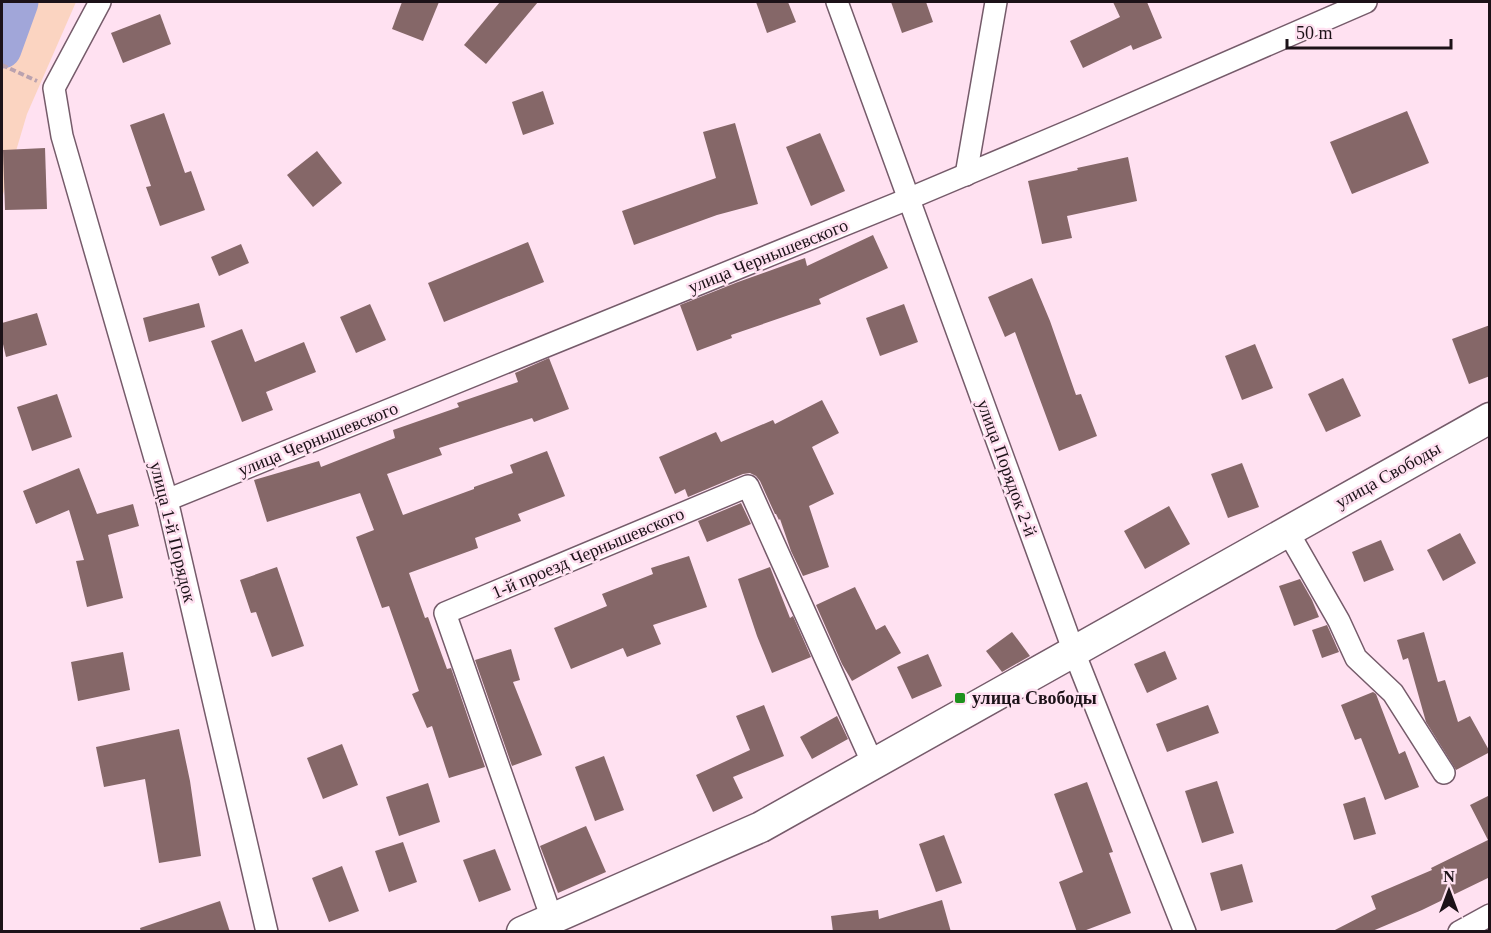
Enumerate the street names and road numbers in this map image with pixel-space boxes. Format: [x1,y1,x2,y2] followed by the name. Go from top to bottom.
[685,215,851,297] street label: улица Чернышевского
[973,397,1041,540] street label: улица Порядок 2-й
[235,398,401,480] street label: улица Чернышевского
[1332,438,1444,512] street label: улица Свободы
[146,460,200,605] street label: улица 1-й Порядок
[489,503,687,603] street label: 1-й проезд Чернышевского

